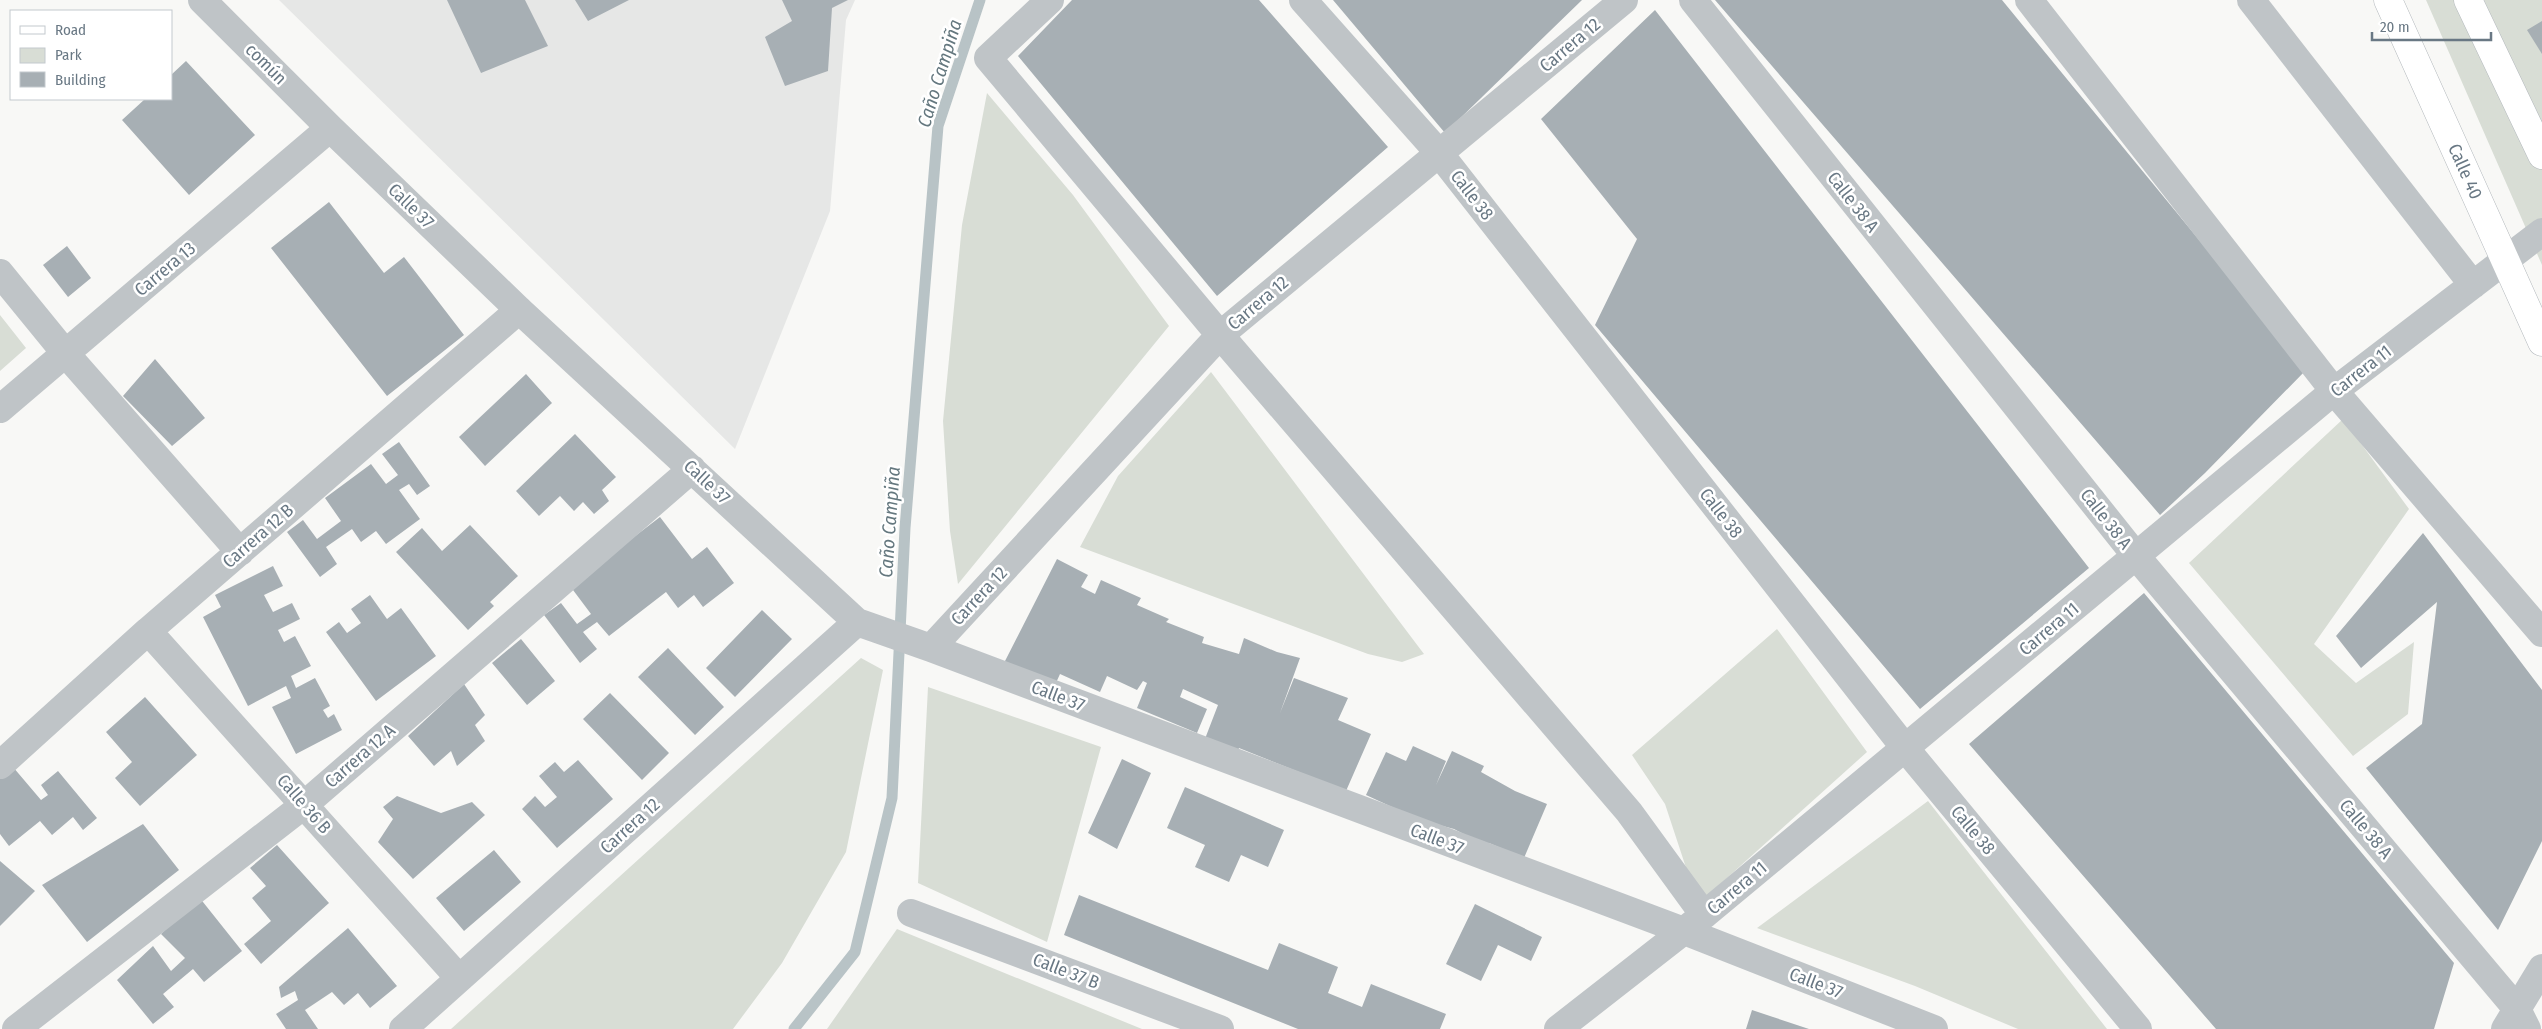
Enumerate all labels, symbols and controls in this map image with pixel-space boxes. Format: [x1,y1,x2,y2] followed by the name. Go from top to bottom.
[10,10,172,100] legend
[2372,10,2491,42] scale bar
[1535,13,1605,77] street label: Carrera 12
[912,16,967,130] water label: Caño Campiña
[2380,18,2410,36] text: 20 m
[55,21,86,39] text: Road
[241,39,291,89] street label: común
[55,46,82,64] text: Park
[55,71,106,89] text: Building
[2443,140,2487,203] street label: Calle 40
[1446,166,1498,224] street label: Calle 38
[1822,167,1884,237] street label: Calle 38 A
[383,179,439,233] street label: Calle 37
[130,237,200,301] street label: Carrera 13
[1223,271,1293,335] street label: Carrera 12
[2326,340,2396,402] street label: Carrera 11
[679,455,735,509] street label: Calle 37
[874,466,905,578] water label: Caño Campiña
[1695,484,1747,542] street label: Calle 38
[2075,484,2137,554] street label: Calle 38 A
[218,499,298,573] street label: Carrera 12 B
[946,562,1012,630] street label: Carrera 12
[2015,598,2083,660] street label: Carrera 11
[1028,676,1088,716] street label: Calle 37
[320,719,400,793] street label: Carrera 12 A
[272,770,336,838] street label: Calle 36 B
[596,794,664,858] street label: Carrera 12
[2335,795,2398,864] street label: Calle 38 A
[1946,801,2000,859] street label: Calle 38
[1407,819,1467,859] street label: Calle 37
[1703,857,1771,919] street label: Carrera 11
[1030,948,1103,994] street label: Calle 37 B
[1786,963,1846,1003] street label: Calle 37

